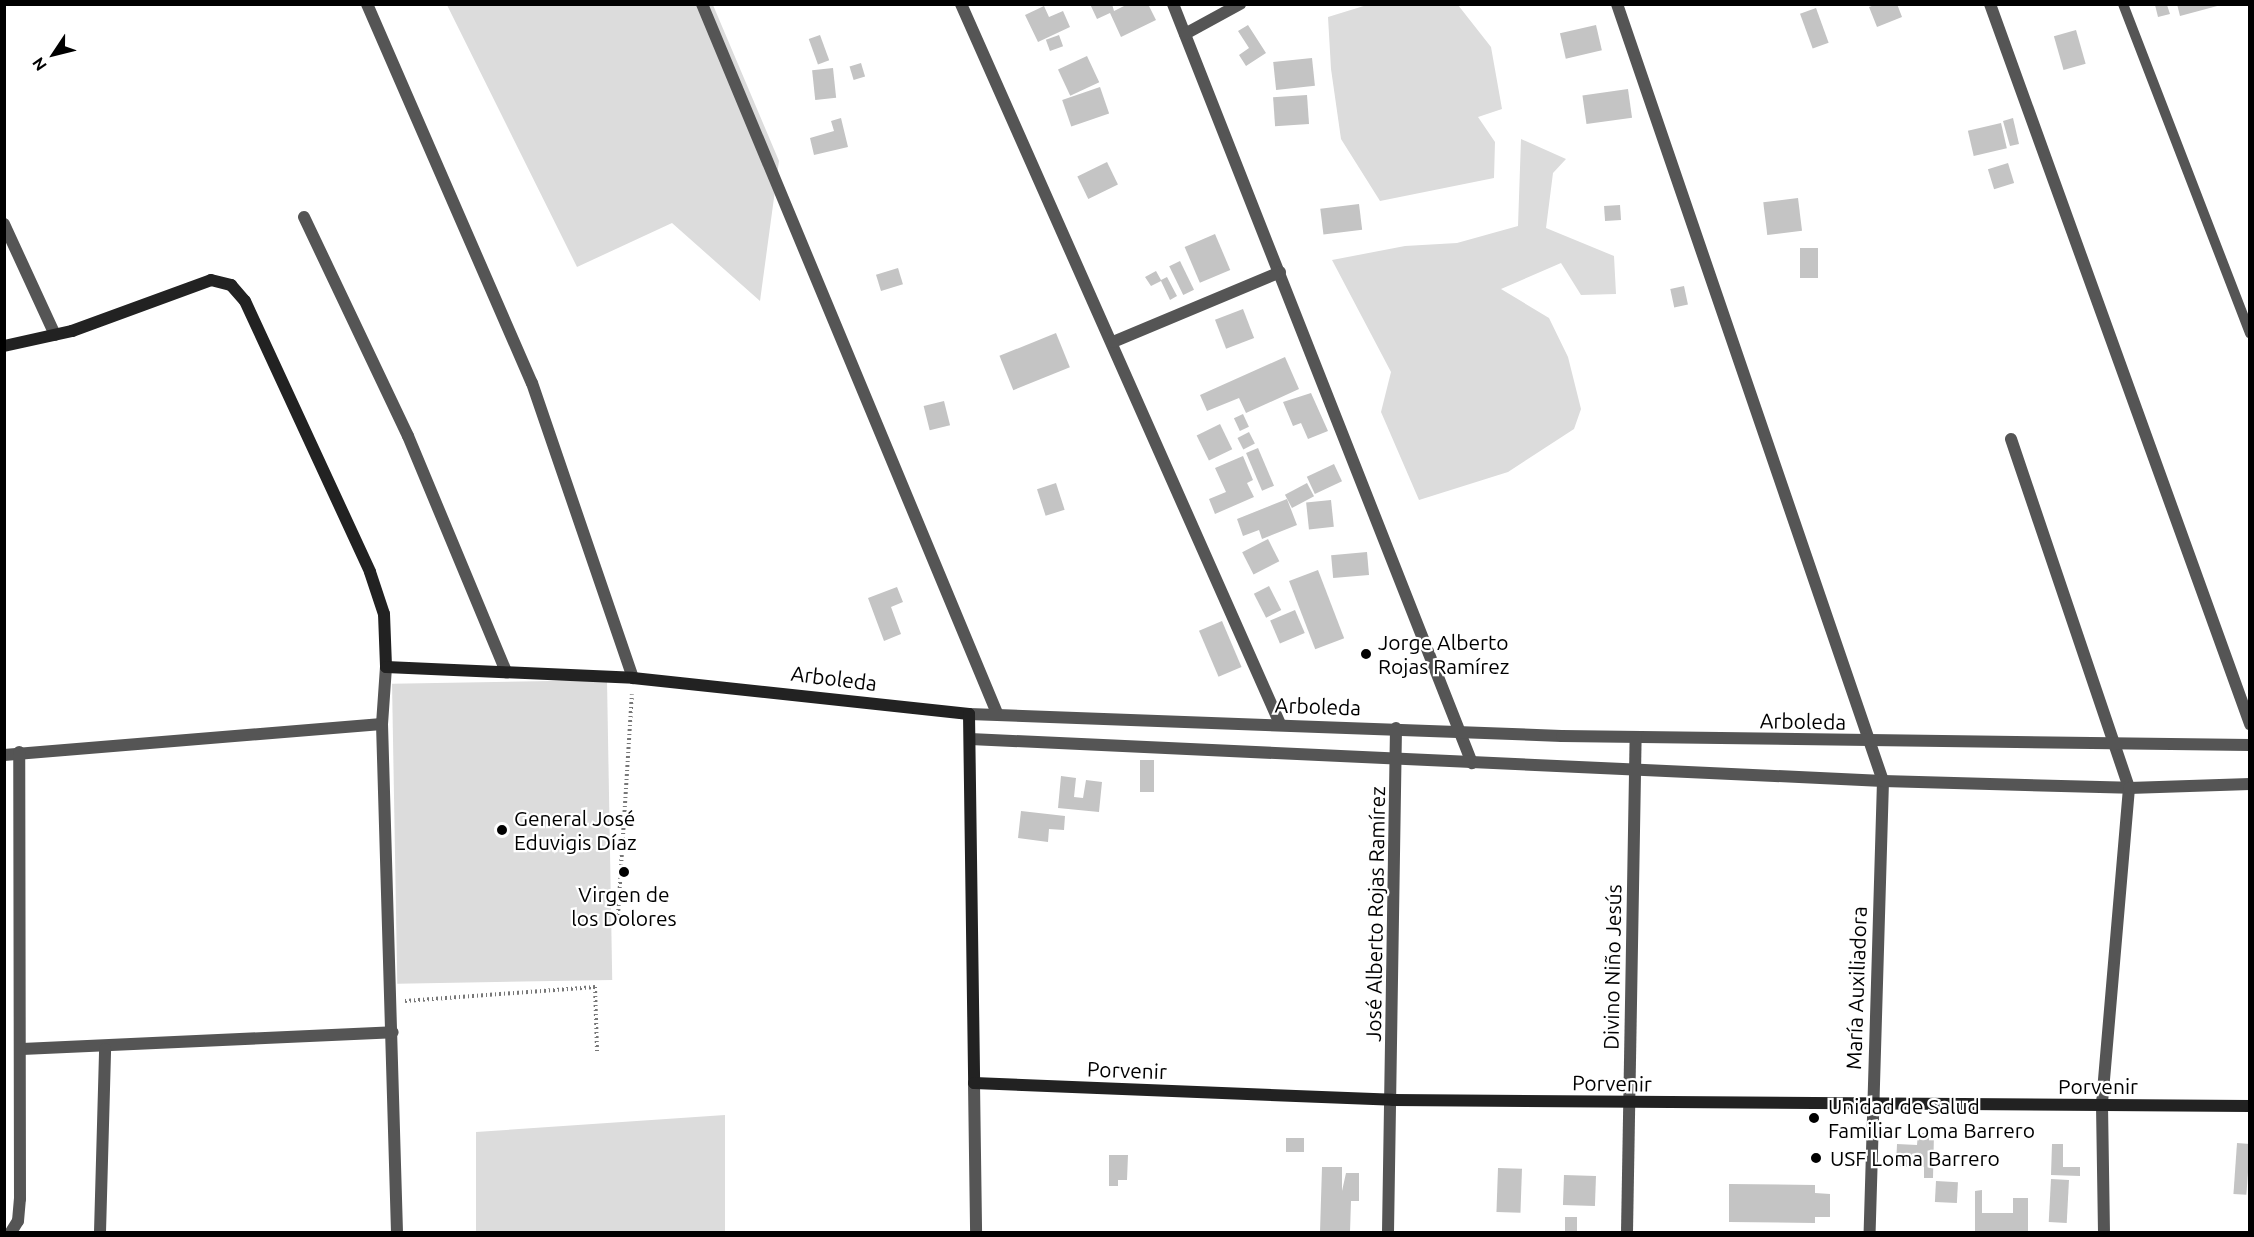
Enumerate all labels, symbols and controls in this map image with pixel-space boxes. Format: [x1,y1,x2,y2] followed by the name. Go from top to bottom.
[24,24,84,84] north arrow
[28,54,50,74] text: N
[1378,629,1509,679] place label: Jorge Alberto Rojas Ramírez
[1359,647,1373,661] marker: Jorge Alberto Rojas Ramírez
[790,660,878,696] street label: Arboleda
[1274,692,1362,720] street label: Arboleda
[1760,708,1846,734] street label: Arboleda
[1360,786,1390,1042] street label: José Alberto Rojas Ramírez
[514,805,637,855] place label: General José Eduvigis Díaz
[495,823,509,837] marker: General José Eduvigis Díaz
[617,865,631,879] marker: Virgen de los Dolores
[571,881,677,931] place label: Virgen de los Dolores
[1598,884,1626,1050] street label: Divino Niño Jesús
[1841,906,1871,1070] street label: María Auxiliadora
[1087,1056,1167,1084] street label: Porvenir
[1572,1070,1652,1096] street label: Porvenir
[2058,1073,2138,1099] street label: Porvenir
[1828,1093,2035,1143] place label: Unidad de Salud Familiar Loma Barrero
[1805,1109,1823,1127] marker: Unidad de Salud Familiar Loma Barrero
[1830,1145,2000,1171] place label: USF Loma Barrero
[1807,1149,1825,1167] marker: USF Loma Barrero

